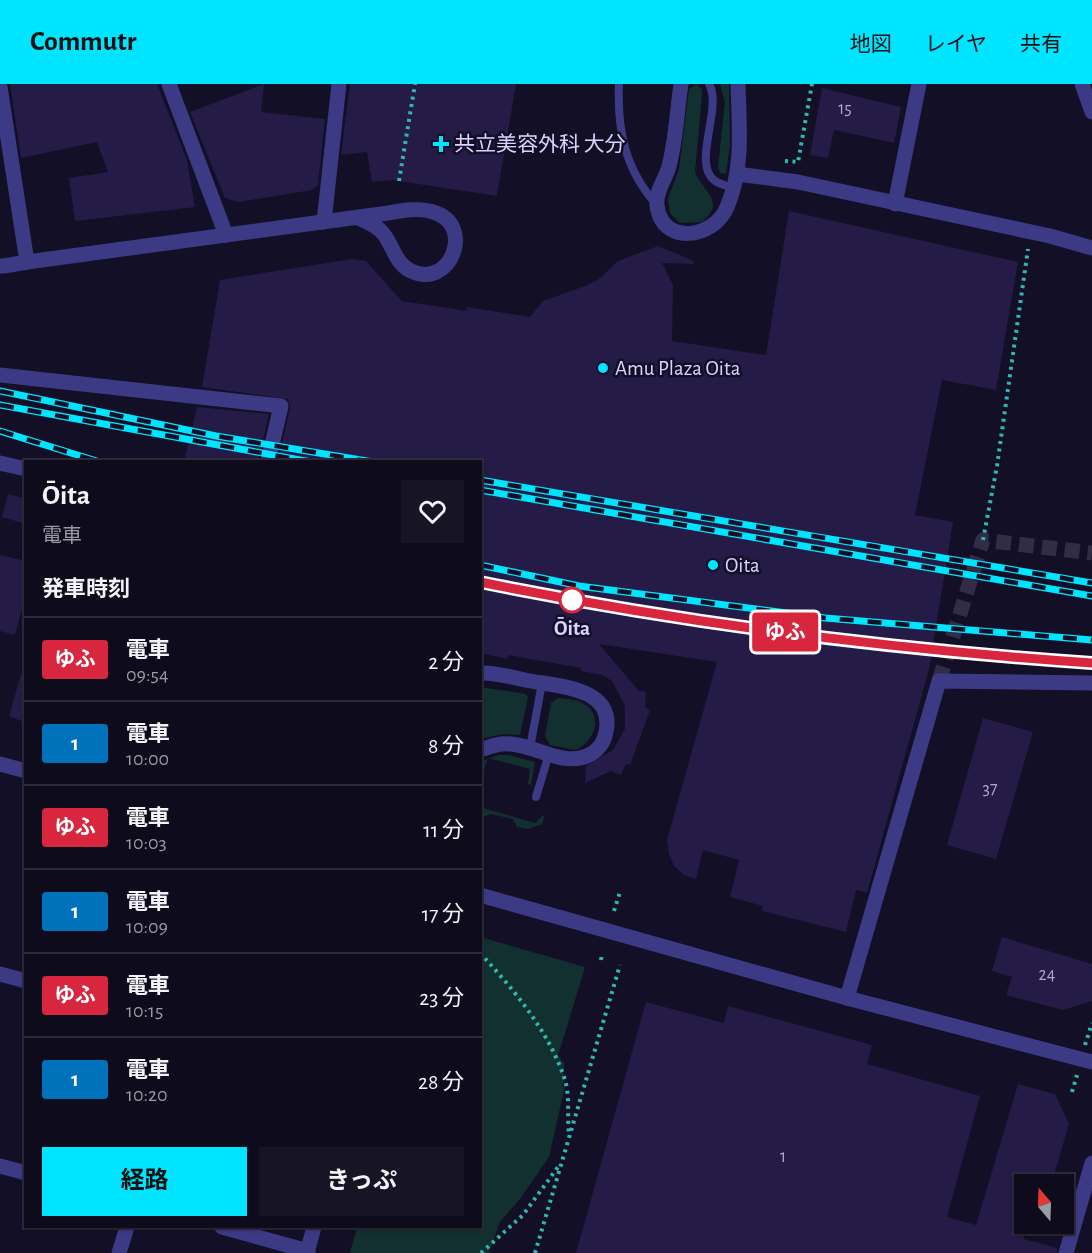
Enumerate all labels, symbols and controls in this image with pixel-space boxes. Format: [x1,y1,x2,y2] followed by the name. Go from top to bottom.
[30,28,137,56] text: Commutr
[850,34,892,55] text: 地図
[925,34,987,55] text: レイヤ
[1020,34,1062,55] text: 共有
[838,100,852,118] house number: 15
[454,133,625,155] place label: 共立美容外科 大分
[432,135,450,153] marker: 共立美容外科 大分
[615,358,741,379] place label: Amu Plaza Oita
[596,361,610,375] marker: Amu Plaza Oita
[401,480,464,543] button: heart
[42,482,90,510] text: Ōita
[42,526,82,546] text: 電車
[725,555,760,576] place label: Oita
[706,558,720,572] marker: Oita
[42,578,130,600] text: 発車時刻
[559,587,585,613] marker: Ōita
[758,612,812,652] line badge: ゆふ
[554,617,590,639] place label: Ōita
[764,622,806,643] text: ゆふ
[126,639,170,661] text: 電車
[54,649,96,670] text: ゆふ
[428,651,464,673] text: 2 分
[126,665,169,685] text: 09:54
[126,723,170,745] text: 電車
[71,733,79,754] text: 1
[428,735,464,757] text: 8 分
[126,749,169,769] text: 10:00
[983,780,997,798] house number: 37
[126,807,170,829] text: 電車
[54,817,96,838] text: ゆふ
[423,819,464,841] text: 11 分
[126,833,167,853] text: 10:03
[126,891,170,913] text: 電車
[71,901,79,922] text: 1
[422,903,464,925] text: 17 分
[126,917,168,937] text: 10:09
[1039,966,1056,984] house number: 24
[126,975,170,997] text: 電車
[54,985,96,1006] text: ゆふ
[419,987,464,1009] text: 23 分
[126,1001,163,1021] text: 10:15
[126,1059,170,1081] text: 電車
[71,1069,79,1090] text: 1
[418,1071,464,1093] text: 28 分
[126,1085,168,1105] text: 10:20
[42,1147,247,1216] button: 経路
[259,1147,464,1216] button: きっぷ
[780,1148,786,1166] house number: 1
[1014,1174,1074,1234] north arrow
[1014,1174,1074,1234] map controls

